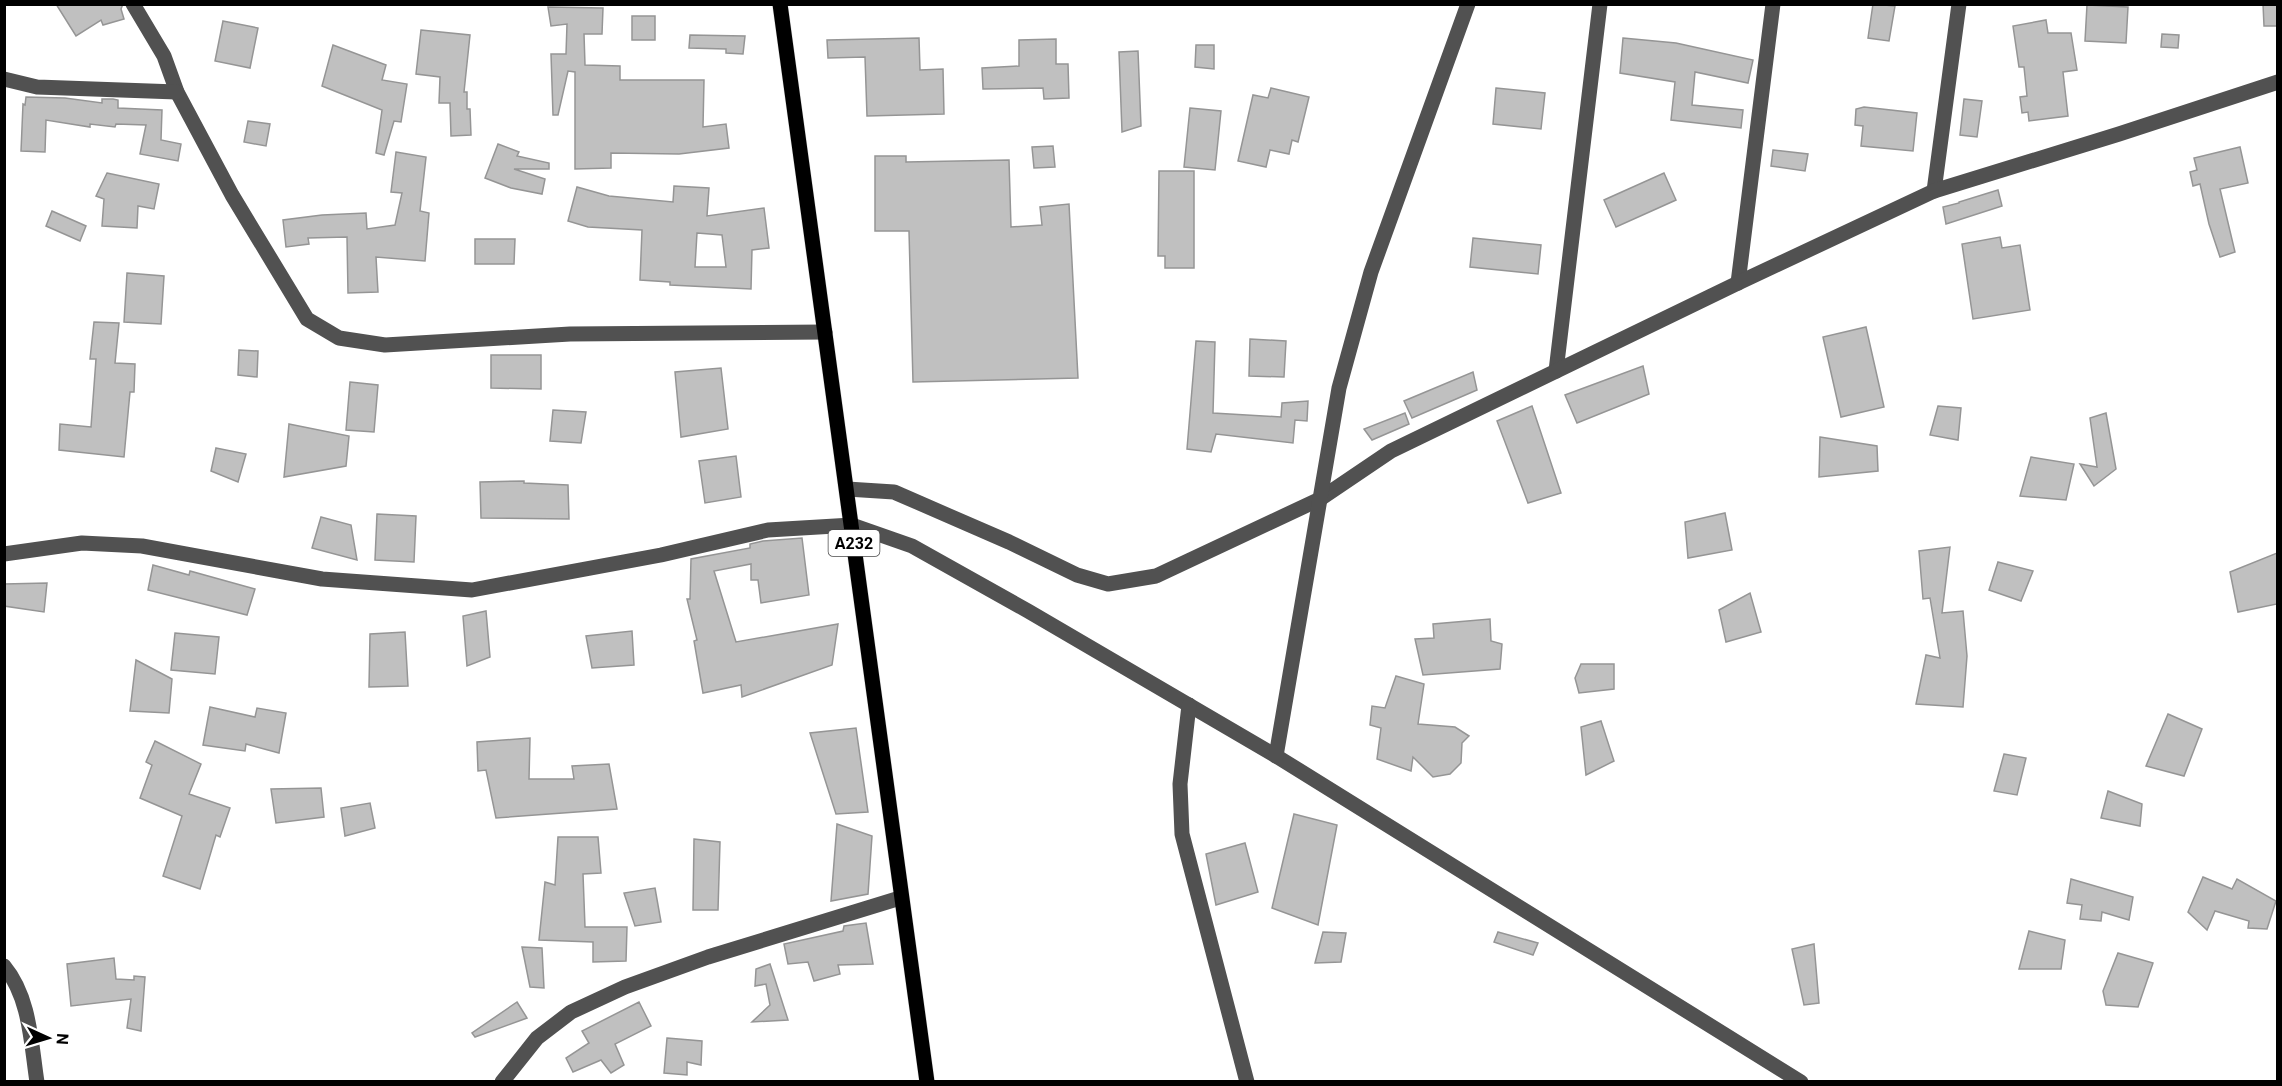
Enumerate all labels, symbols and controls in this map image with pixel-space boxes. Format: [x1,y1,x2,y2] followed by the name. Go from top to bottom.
[828,530,880,556] road number: A232
[18,1008,78,1068] north arrow
[53,1033,72,1045] text: N

